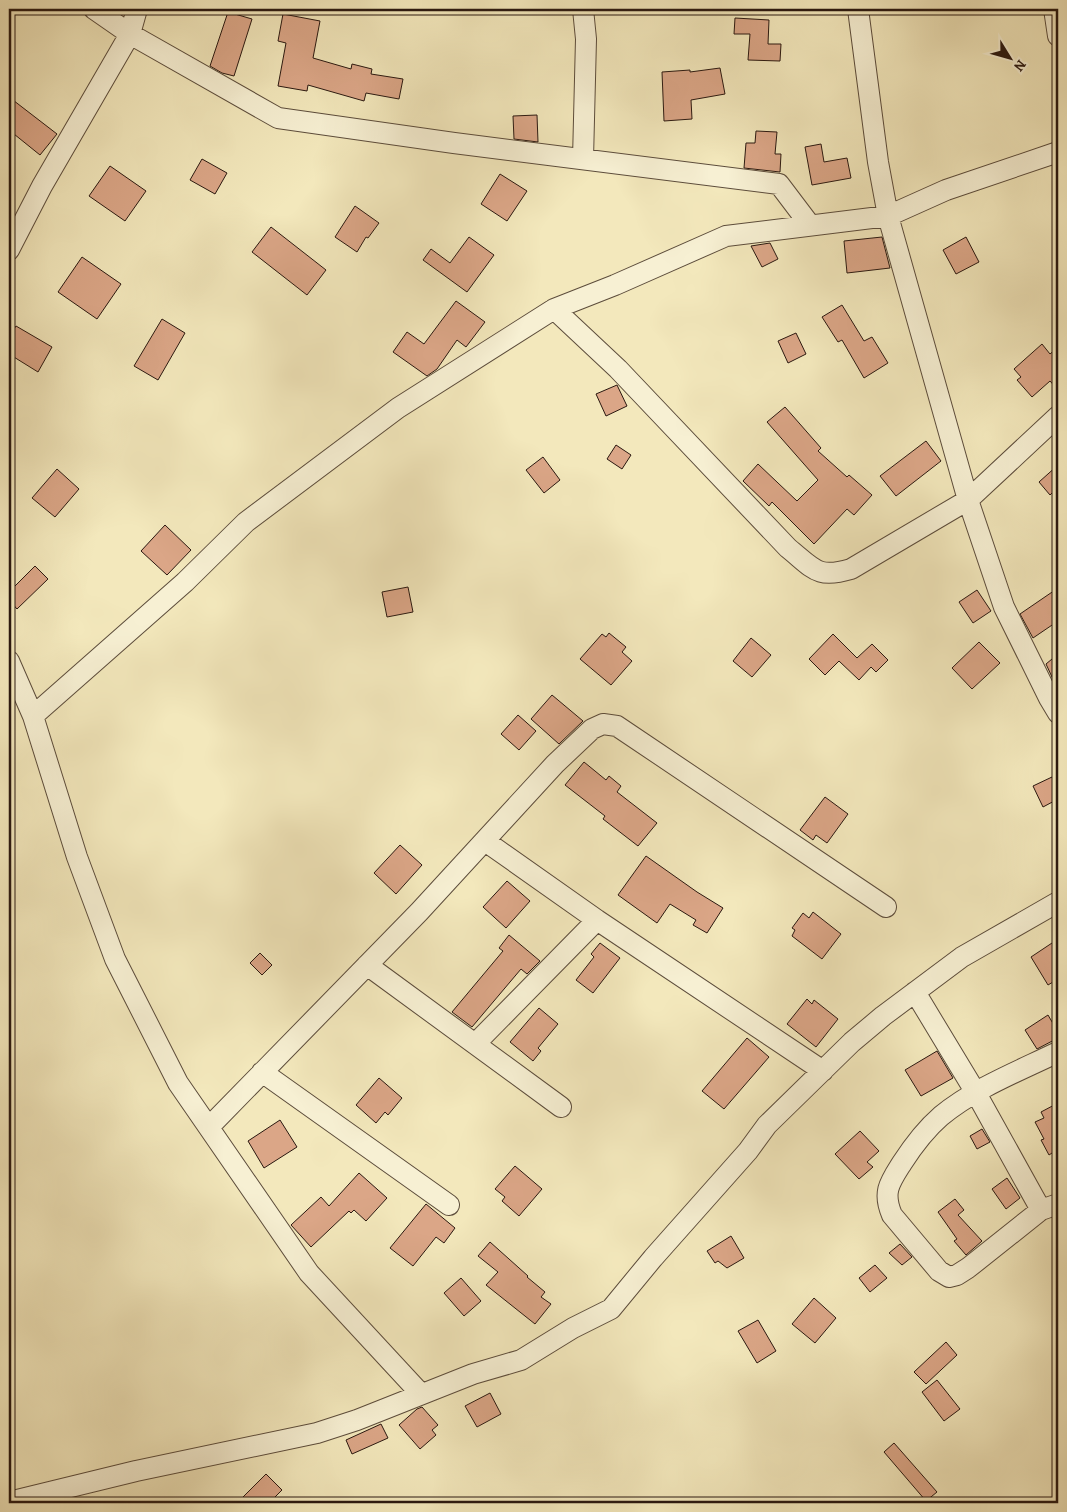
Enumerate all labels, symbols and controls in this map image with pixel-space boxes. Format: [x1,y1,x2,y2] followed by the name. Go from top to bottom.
[984,32,1034,82] north arrow
[1009,56,1031,75] text: N

